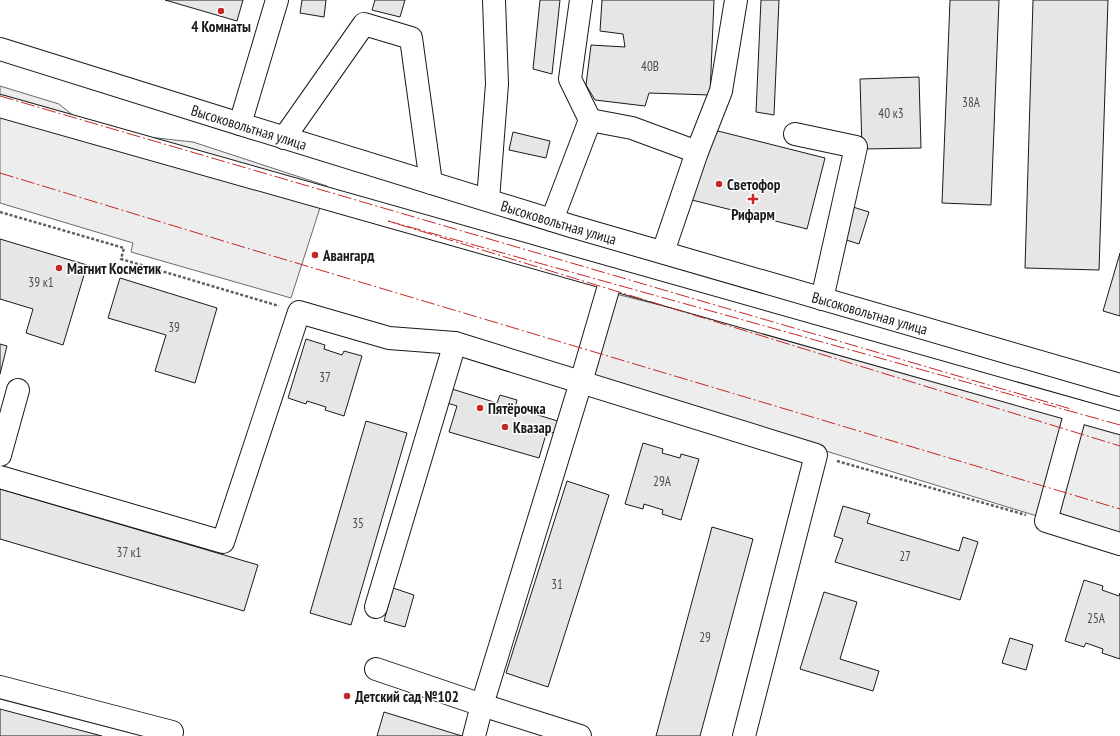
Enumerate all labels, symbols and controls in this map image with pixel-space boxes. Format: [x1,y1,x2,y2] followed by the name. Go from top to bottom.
[216,6,226,16] marker: 4 Комнаты
[191,17,251,36] place label: 4 Комнаты
[641,58,659,75] house number: 40В
[962,94,981,111] house number: 38А
[189,100,309,154] street label: Высоковольтная улица
[878,105,904,122] house number: 40 к3
[727,175,781,194] place label: Светофор
[714,179,724,189] marker: Светофор
[748,194,758,204] marker: Рифарм
[499,196,619,248] street label: Высоковольтная улица
[731,205,775,224] place label: Рифарм
[322,246,374,265] place label: Авангард
[310,250,320,260] marker: Авангард
[67,259,162,278] place label: Магнит Косметик
[54,263,64,273] marker: Магнит Косметик
[28,274,54,291] house number: 39 к1
[810,287,930,338] street label: Высоковольтная улица
[168,319,180,336] house number: 39
[319,369,331,386] house number: 37
[488,399,546,418] place label: Пятёрочка
[475,403,485,413] marker: Пятёрочка
[513,418,552,437] place label: Квазар
[500,422,510,432] marker: Квазар
[653,473,672,490] house number: 29А
[352,515,364,532] house number: 35
[117,544,142,561] house number: 37 к1
[899,548,911,565] house number: 27
[551,576,563,593] house number: 31
[1087,610,1106,627] house number: 25А
[699,629,711,646] house number: 29
[355,687,459,706] place label: Детский сад №102
[342,691,352,701] marker: Детский сад №102

